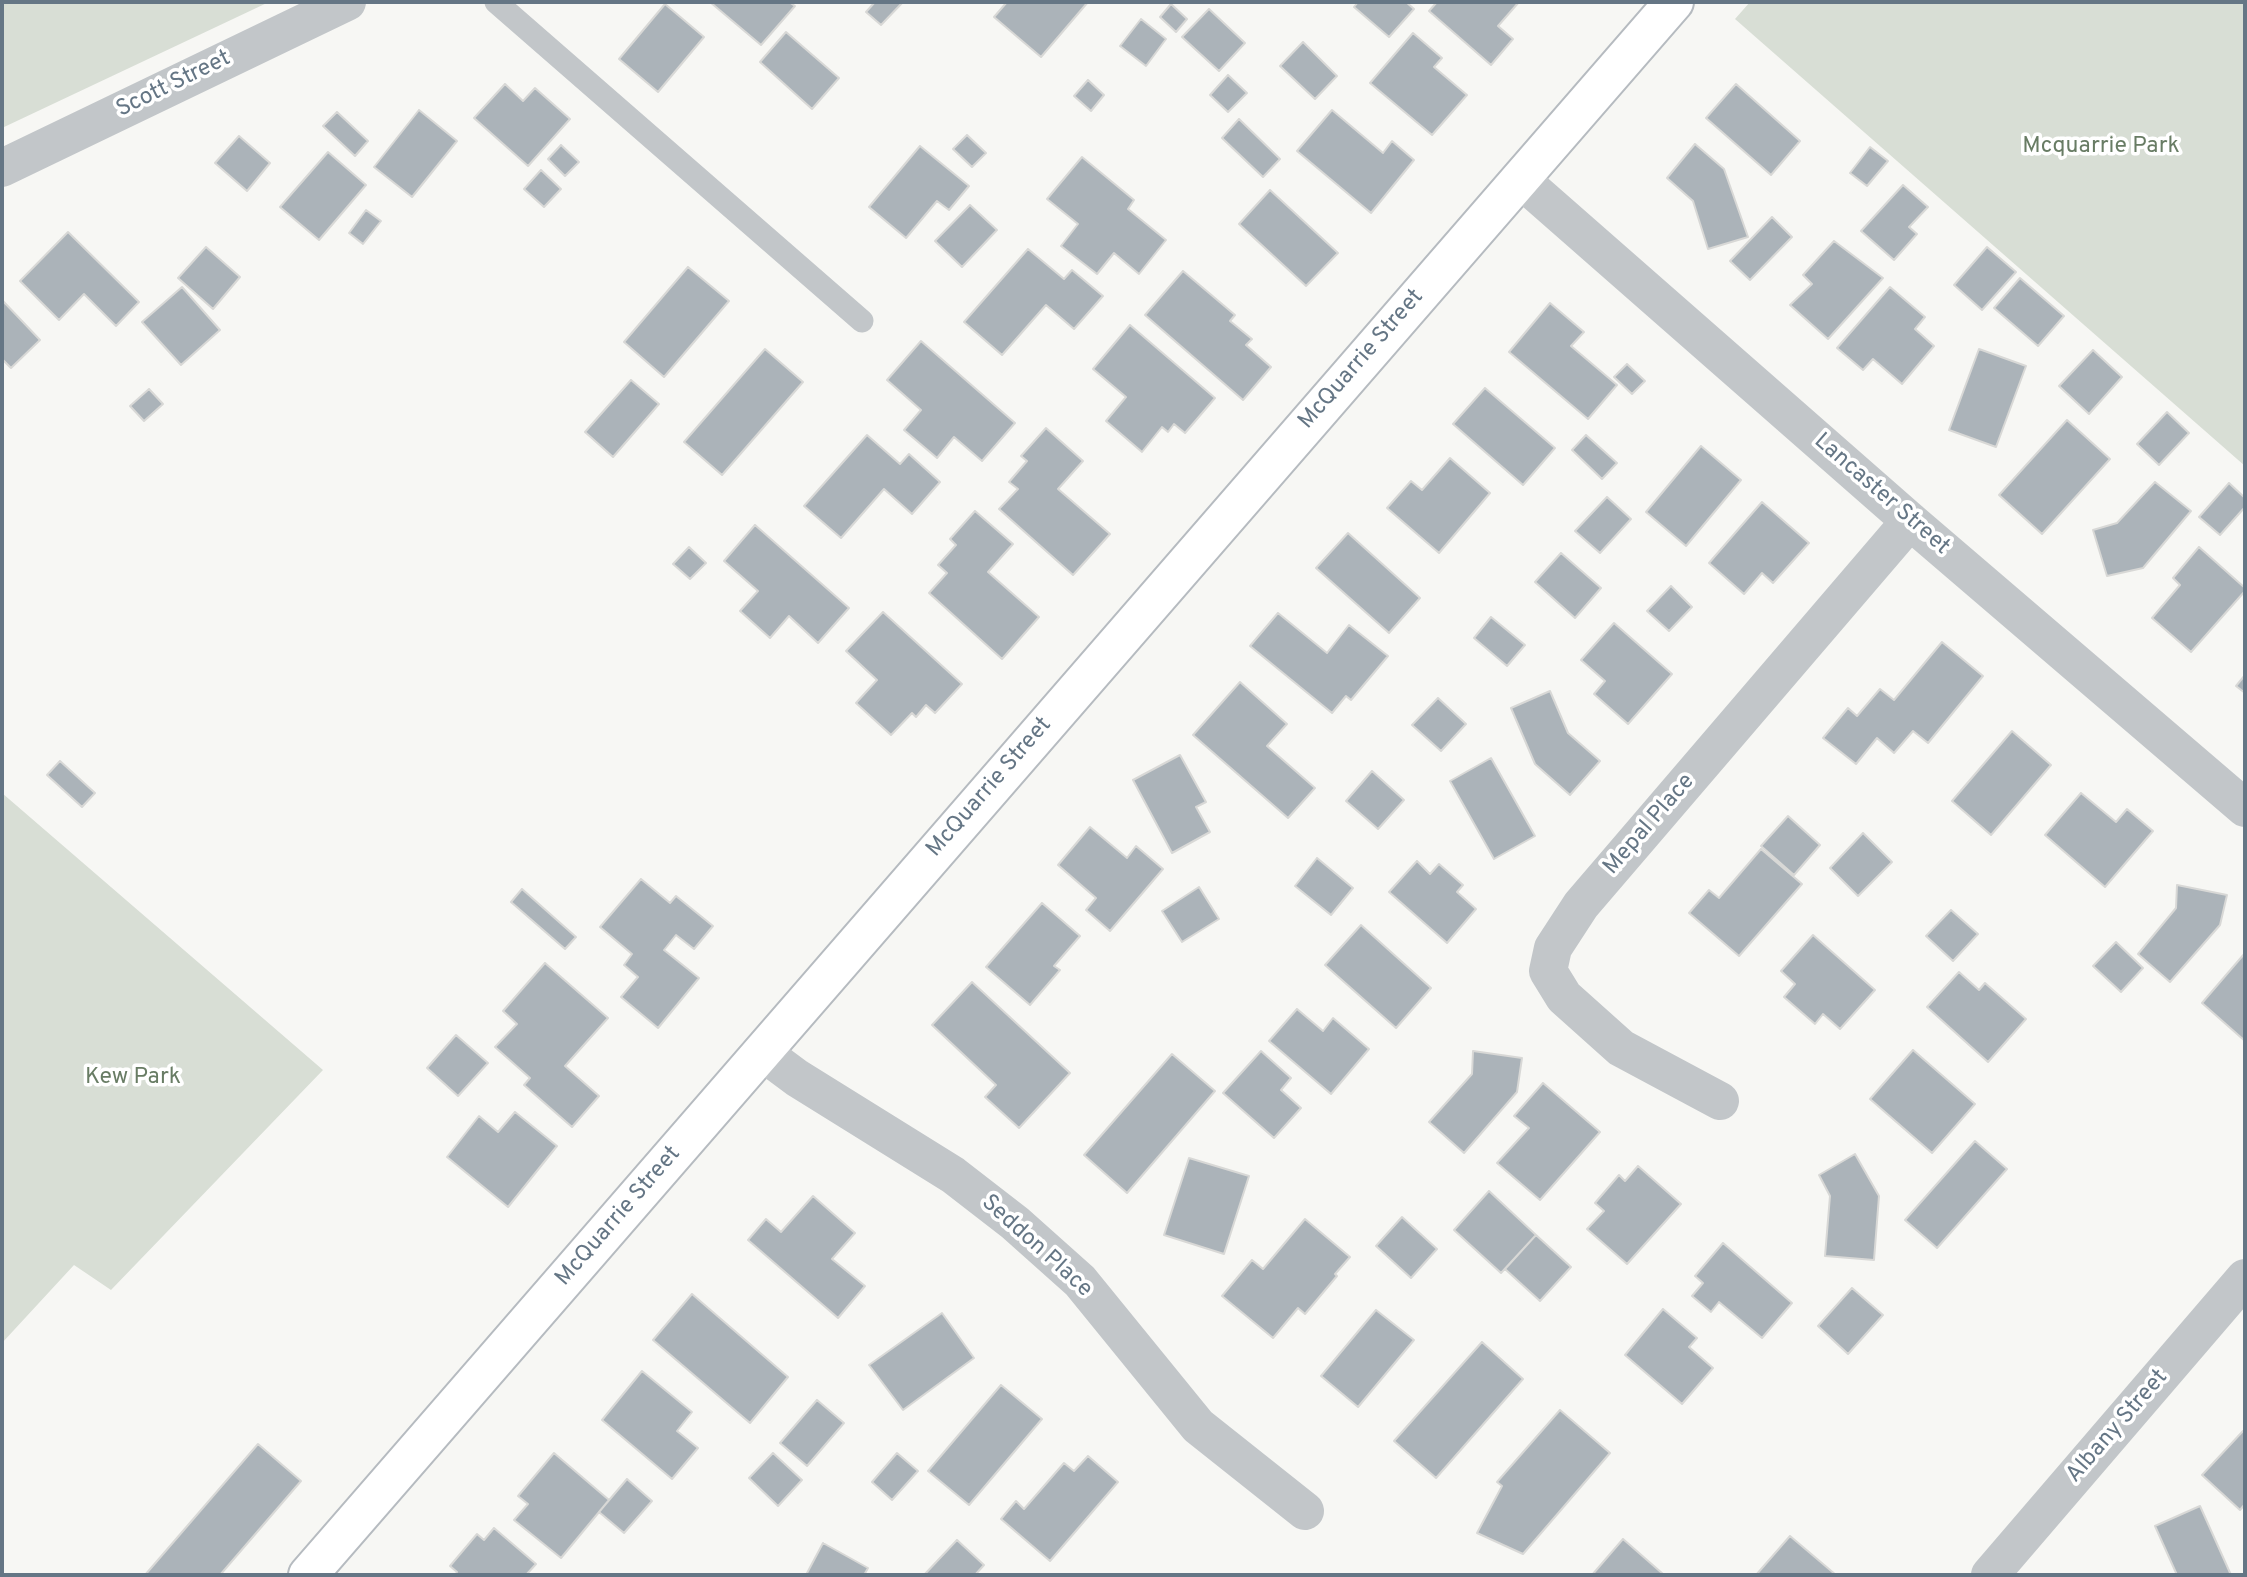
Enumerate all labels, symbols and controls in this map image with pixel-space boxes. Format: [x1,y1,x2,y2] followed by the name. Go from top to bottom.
[112,46,236,124] street label: Scott Street
[2022,133,2180,161] park label: Mcquarrie Park
[1294,284,1430,436] street label: McQuarrie Street
[1807,428,1955,562] street label: Lancaster Street
[922,712,1058,864] street label: McQuarrie Street
[1599,769,1701,881] street label: Mepal Place
[85,1064,181,1092] park label: Kew Park
[551,1141,687,1293] street label: McQuarrie Street
[975,1190,1097,1304] street label: Seddon Place
[2061,1365,2175,1489] street label: Albany Street

